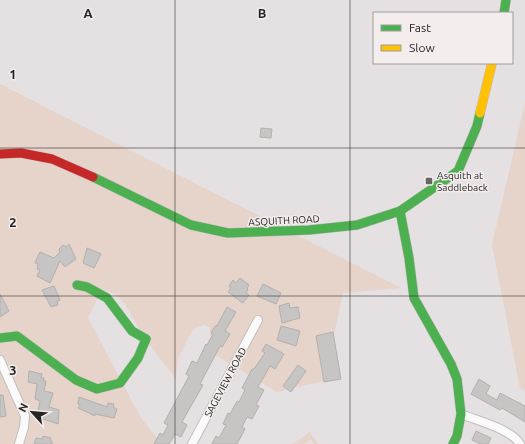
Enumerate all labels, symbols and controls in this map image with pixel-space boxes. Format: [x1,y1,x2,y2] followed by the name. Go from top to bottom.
[83,6,93,20] text: A
[258,6,267,20] text: B
[373,12,513,64] legend
[409,21,431,34] text: Fast
[409,41,435,54] text: Slow
[9,67,17,81] text: 1
[437,170,488,193] place label: Asquith at Saddleback
[424,176,434,186] marker: Asquith at Saddleback
[248,213,320,228] street label: ASQUITH ROAD
[9,215,17,229] text: 2
[202,345,248,419] street label: SAGEVIEW ROAD
[9,363,17,377] text: 3
[12,392,52,432] north arrow
[16,401,30,414] text: N

